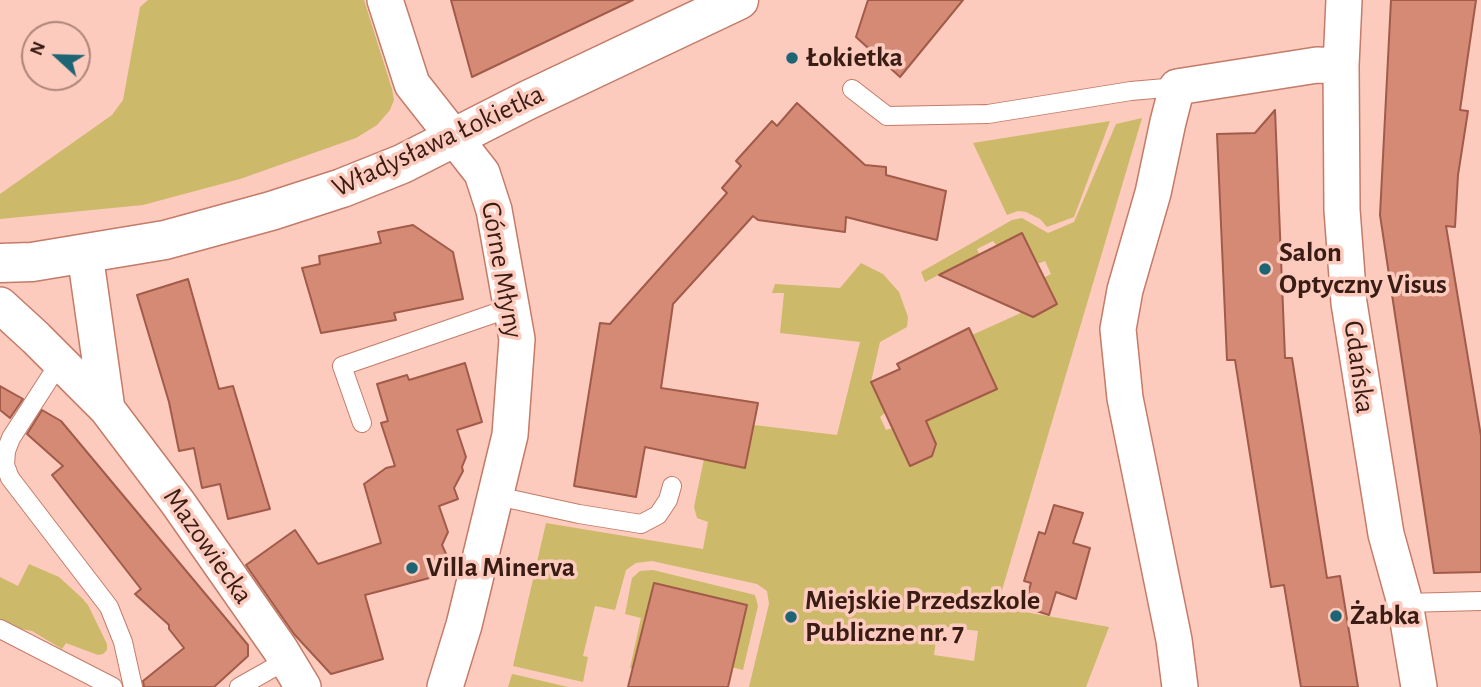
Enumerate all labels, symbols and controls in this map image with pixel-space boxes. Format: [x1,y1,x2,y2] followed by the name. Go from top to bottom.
[21,21,91,91] north arrow
[27,39,49,58] text: N
[806,41,903,75] place label: Łokietka
[784,50,800,66] marker: Łokietka
[327,77,549,205] street label: Władysława Łokietka
[473,199,531,341] street label: Górne Młyny
[1279,236,1447,302] place label: Salon Optyczny Visus
[1257,261,1273,277] marker: Salon Optyczny Visus
[1336,318,1382,416] street label: Gdańska
[156,482,260,610] street label: Mazowiecka
[426,551,575,585] place label: Villa Minerva
[404,560,420,576] marker: Villa Minerva
[805,584,1040,650] place label: Miejskie Przedszkole Publiczne nr. 7
[1350,599,1420,633] place label: Żabka
[1328,608,1344,624] marker: Żabka
[783,609,799,625] marker: Miejskie Przedszkole Publiczne nr. 7

